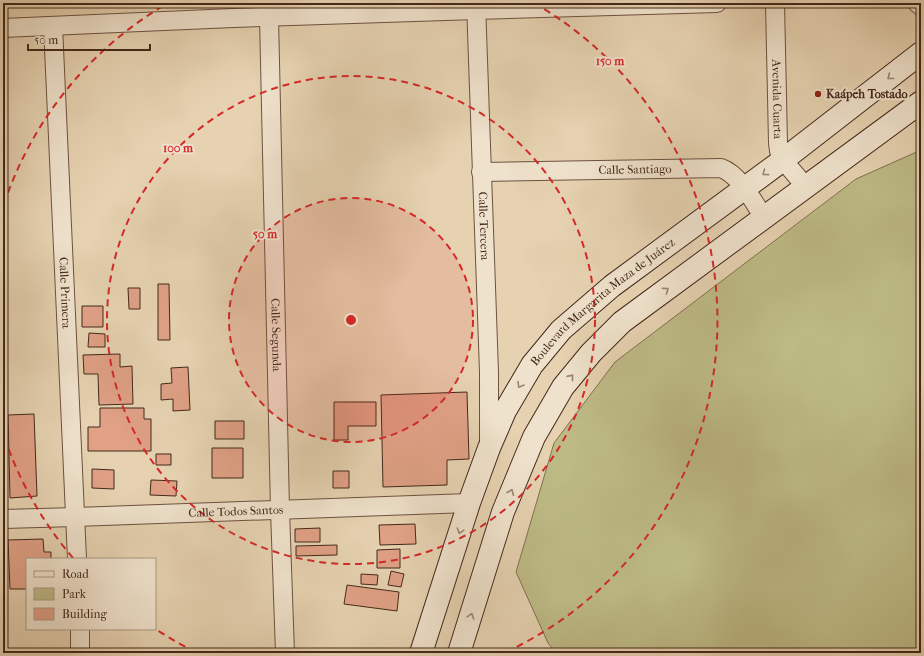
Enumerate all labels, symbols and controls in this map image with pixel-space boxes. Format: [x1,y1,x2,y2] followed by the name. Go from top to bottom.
[28,26,150,52] scale bar
[34,33,58,47] text: 50 m
[596,54,625,68] text: 150 m
[769,58,785,139] street label: Avenida Cuarta
[888,72,895,79] one-way arrow
[826,87,908,102] place label: Kaápeh Tostado
[813,89,823,99] marker: Kaápeh Tostado
[163,141,194,155] text: 100 m
[598,162,672,177] street label: Calle Santiago
[762,168,769,175] one-way arrow
[476,191,492,261] street label: Calle Tercera
[253,227,278,241] text: 50 m
[528,235,678,368] street label: Boulevard Margarita Maza de Juárez
[56,257,74,329] street label: Calle Primera
[661,288,668,295] one-way arrow
[268,298,284,372] street label: Calle Segunda
[344,313,358,327] centre of rings
[566,375,573,382] one-way arrow
[518,381,525,388] one-way arrow
[506,489,514,497] one-way arrow
[188,503,284,520] street label: Calle Todos Santos
[456,527,465,534] one-way arrow
[26,558,156,630] legend
[62,567,89,581] text: Road
[62,587,87,601] text: Park
[62,607,107,621] text: Building
[466,613,475,620] one-way arrow

